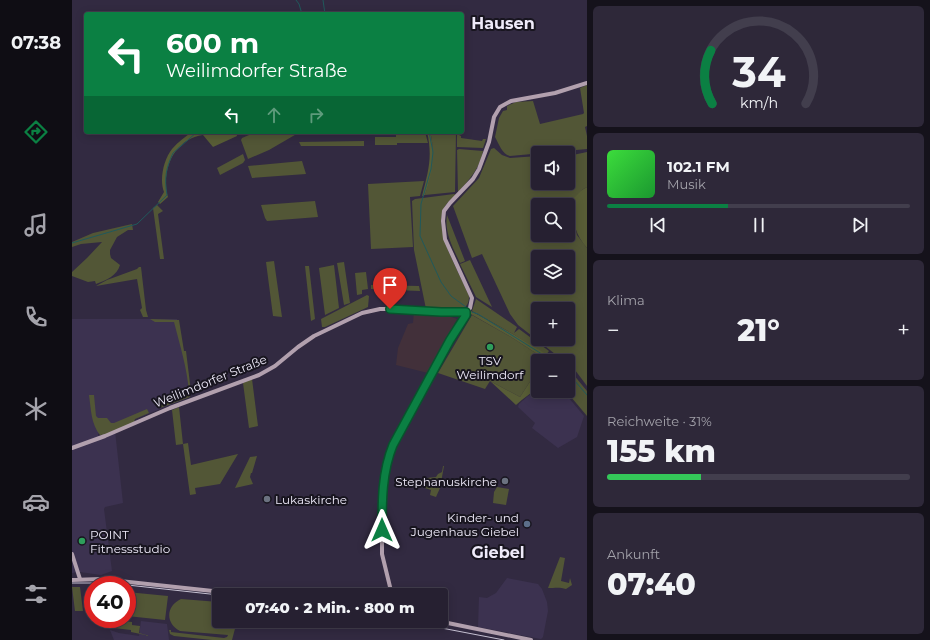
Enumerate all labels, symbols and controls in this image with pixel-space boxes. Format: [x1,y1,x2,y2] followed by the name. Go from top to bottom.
[471,14,535,33] district label: Hausen
[166,26,259,60] text: 600 m
[100,28,152,80] icon: left
[11,32,61,54] text: 07:38
[731,47,785,97] text: 34
[166,60,347,82] text: Weilimdorfer Straße
[739,94,778,112] text: km/h
[221,104,243,126] icon: left
[263,104,285,126] icon: ahead
[305,104,327,126] icon: right
[22,118,50,146] icon: directions
[531,146,575,398] map controls
[531,146,575,190] button: sound
[667,157,730,176] text: 102.1 FM
[667,176,706,192] text: Musik
[531,198,575,242] button: search
[22,211,50,239] icon: music
[647,214,669,236] icon: previous
[748,214,770,236] icon: pause
[849,214,871,236] icon: next
[531,250,575,294] button: layers
[373,268,407,309] pin
[379,274,401,296] icon: arrive
[607,292,645,308] text: Klima
[531,302,575,346] button: +
[22,303,50,331] icon: phone
[737,312,780,349] text: 21°
[607,317,620,344] text: −
[897,317,910,344] text: +
[485,342,495,352] marker: TSV Weilimdorf
[151,351,269,411] street label: Weilimdorfer Straße
[457,353,524,382] place label: TSV Weilimdorf
[531,354,575,398] button: −
[22,395,50,423] icon: climate
[607,413,712,429] text: Reichweite · 31%
[607,433,716,470] text: 155 km
[395,474,497,489] place label: Stephanuskirche
[500,476,510,486] marker: Stephanuskirche
[22,488,50,516] icon: car
[275,492,347,507] place label: Lukaskirche
[262,494,272,504] marker: Lukaskirche
[361,509,403,551] position arrow
[410,510,519,539] place label: Kinder- und Jugenhaus Giebel
[522,519,532,529] marker: Kinder- und Jugenhaus Giebel
[90,527,170,556] place label: POINT Fitnessstudio
[77,536,87,546] marker: POINT Fitnessstudio
[471,543,525,562] district label: Giebel
[607,546,660,562] text: Ankunft
[607,566,696,603] text: 07:40
[84,576,136,628] speed limit sign: 40
[22,580,50,608] icon: filters
[245,598,415,617] text: 07:40 · 2 Min. · 800 m

